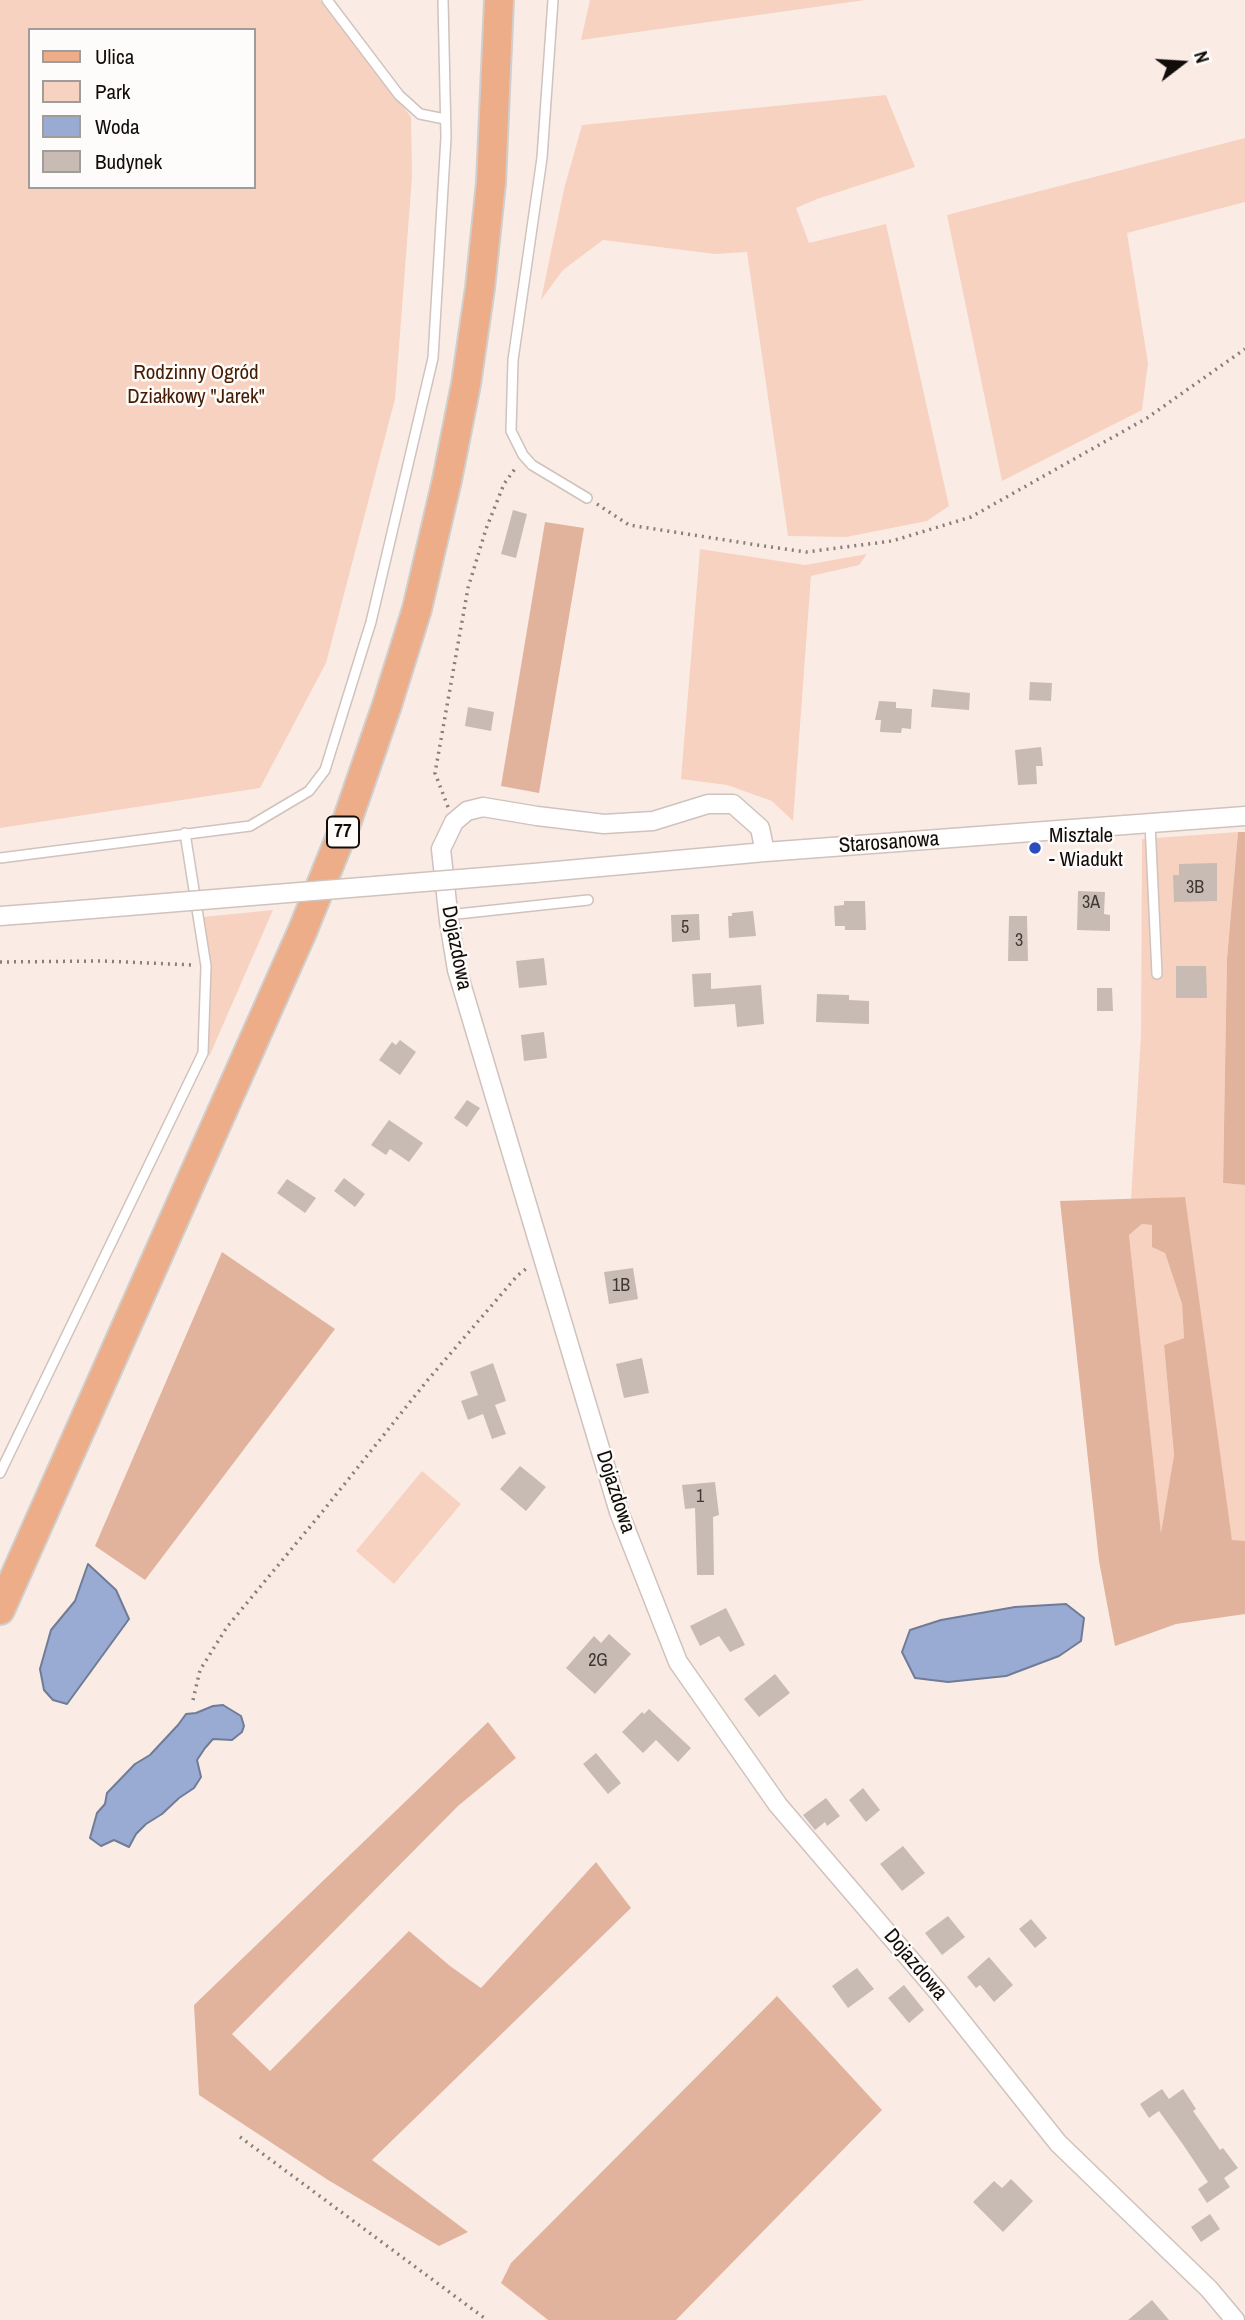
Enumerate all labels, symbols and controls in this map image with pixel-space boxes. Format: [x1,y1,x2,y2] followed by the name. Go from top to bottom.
[28,28,256,189] legend
[1147,28,1217,98] north arrow
[95,42,134,71] text: Ulica
[1188,48,1216,66] text: N
[95,77,130,106] text: Park
[95,112,140,141] text: Woda
[95,147,162,176] text: Budynek
[127,360,265,410] park label: Rodzinny Ogród Działkowy "Jarek"
[327,817,359,848] road number: 77
[1049,823,1123,873] place label: Misztale - Wiadukt
[838,827,940,859] street label: Starosanowa
[1027,840,1043,856] marker: Misztale - Wiadukt
[1186,877,1204,899] house number: 3B
[1082,892,1100,914] house number: 3A
[436,904,476,992] street label: Dojazdowa
[681,917,689,939] house number: 5
[1015,930,1023,952] house number: 3
[612,1275,630,1297] house number: 1B
[590,1448,640,1536] street label: Dojazdowa
[696,1486,704,1508] house number: 1
[588,1650,608,1672] house number: 2G
[878,1924,952,2006] street label: Dojazdowa

